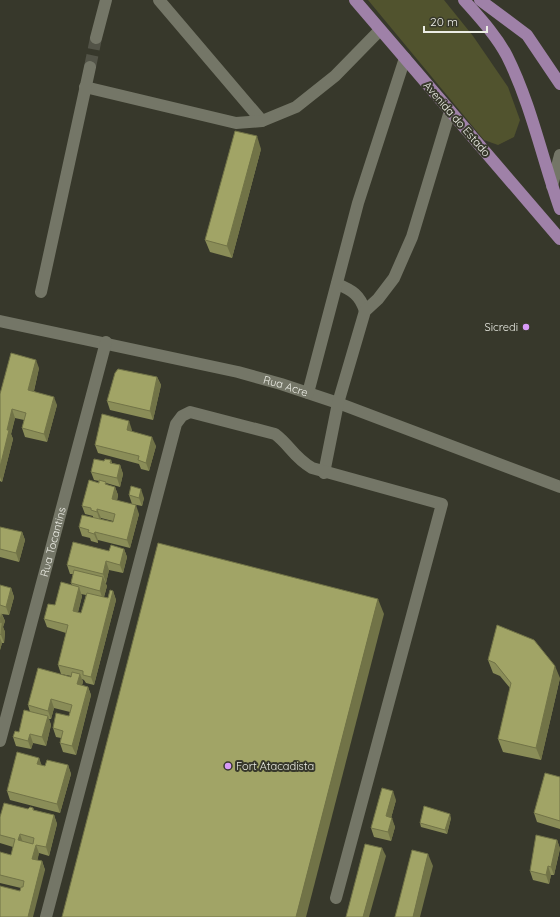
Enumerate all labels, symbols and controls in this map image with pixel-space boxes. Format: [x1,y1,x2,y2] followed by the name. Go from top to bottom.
[424,8,487,34] scale bar
[430,14,458,29] text: 20 m
[420,78,494,160] street label: Avenida do Estado
[485,320,518,334] place label: Sicredi
[521,322,531,332] marker: Sicredi
[262,372,310,400] street label: Rua Acre
[37,506,69,578] street label: Rua Tocantins
[236,759,314,773] place label: Fort Atacadista
[223,761,233,771] marker: Fort Atacadista

